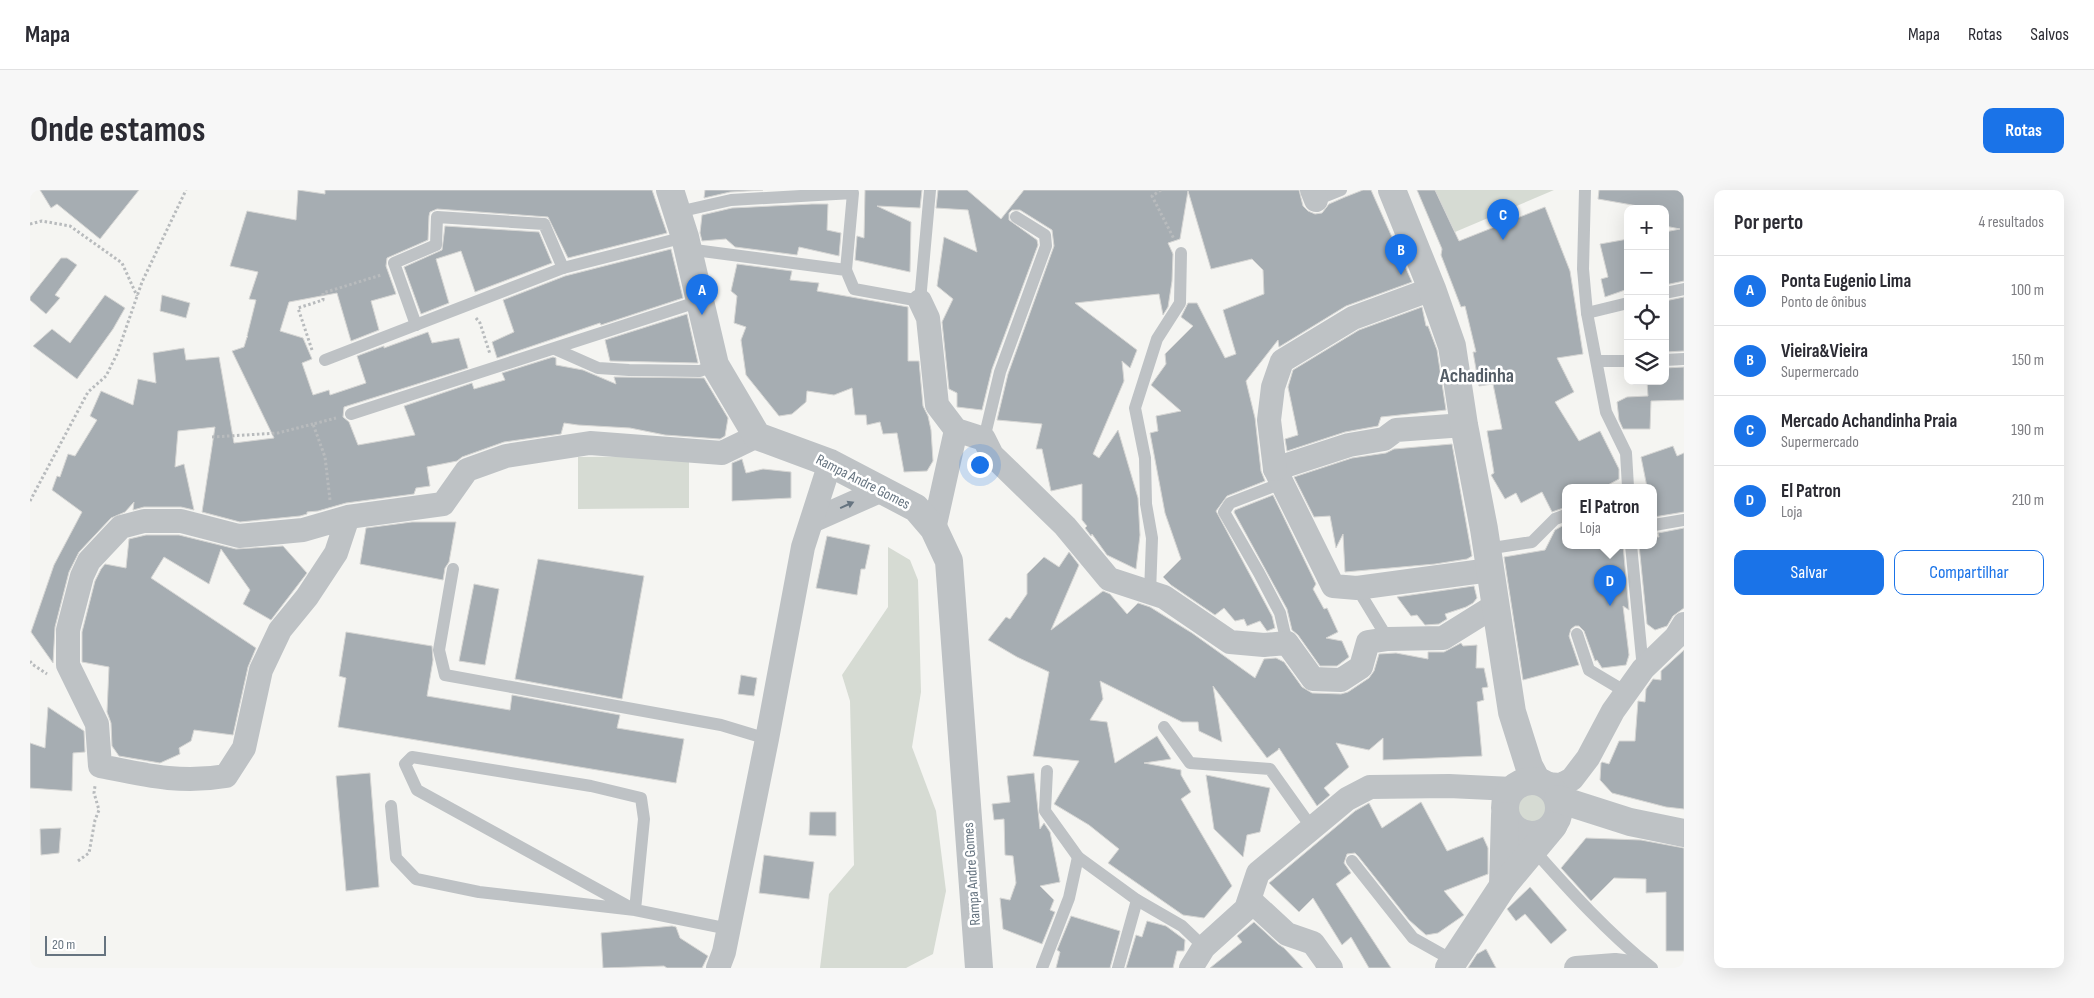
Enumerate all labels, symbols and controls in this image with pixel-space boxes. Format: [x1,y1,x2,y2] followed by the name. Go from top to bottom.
[25,20,70,49] text: Mapa
[1908,24,1940,45] text: Mapa
[1968,24,2002,45] text: Rotas
[2030,24,2069,45] text: Salvos
[1983,108,2064,153] button: Rotas
[30,109,206,152] text: Onde estamos
[1487,199,1519,240] pin: C
[1624,205,1669,385] map controls
[1624,205,1669,250] button: +
[1734,210,1803,235] text: Por perto
[1979,213,2044,232] text: 4 resultados
[1385,234,1417,275] pin: B
[1624,250,1669,295] button: −
[1781,270,1911,293] text: Ponta Eugenio Lima
[686,274,718,315] pin: A
[1746,281,1754,300] text: A
[2011,281,2044,300] text: 100 m
[1781,293,1866,312] text: Ponto de ônibus
[1624,295,1669,340] button: locate
[1624,340,1669,385] button: layers
[1781,340,1868,363] text: Vieira&Vieira
[1746,351,1754,370] text: B
[2012,351,2044,370] text: 150 m
[1781,363,1859,382] text: Supermercado
[1439,364,1514,388] district label: Achadinha
[1781,410,1957,433] text: Mercado Achandinha Praia
[1746,421,1754,440] text: C
[2011,421,2044,440] text: 190 m
[1781,433,1859,452] text: Supermercado
[813,450,913,514] street label: Rampa Andre Gomes
[967,452,993,478] your location
[1781,480,1841,503] text: El Patron
[1562,484,1657,549] popup
[1746,491,1754,510] text: D
[2012,491,2044,510] text: 210 m
[1580,496,1639,519] text: El Patron
[840,501,854,509] one-way arrow
[1781,503,1802,522] text: Loja
[1580,519,1601,538] text: Loja
[1734,550,1884,595] button: Salvar
[1894,550,2044,595] button: Compartilhar
[1594,565,1626,606] pin: D
[959,822,985,926] street label: Rampa Andre Gomes
[45,933,106,956] scale bar
[52,936,75,953] text: 20 m

